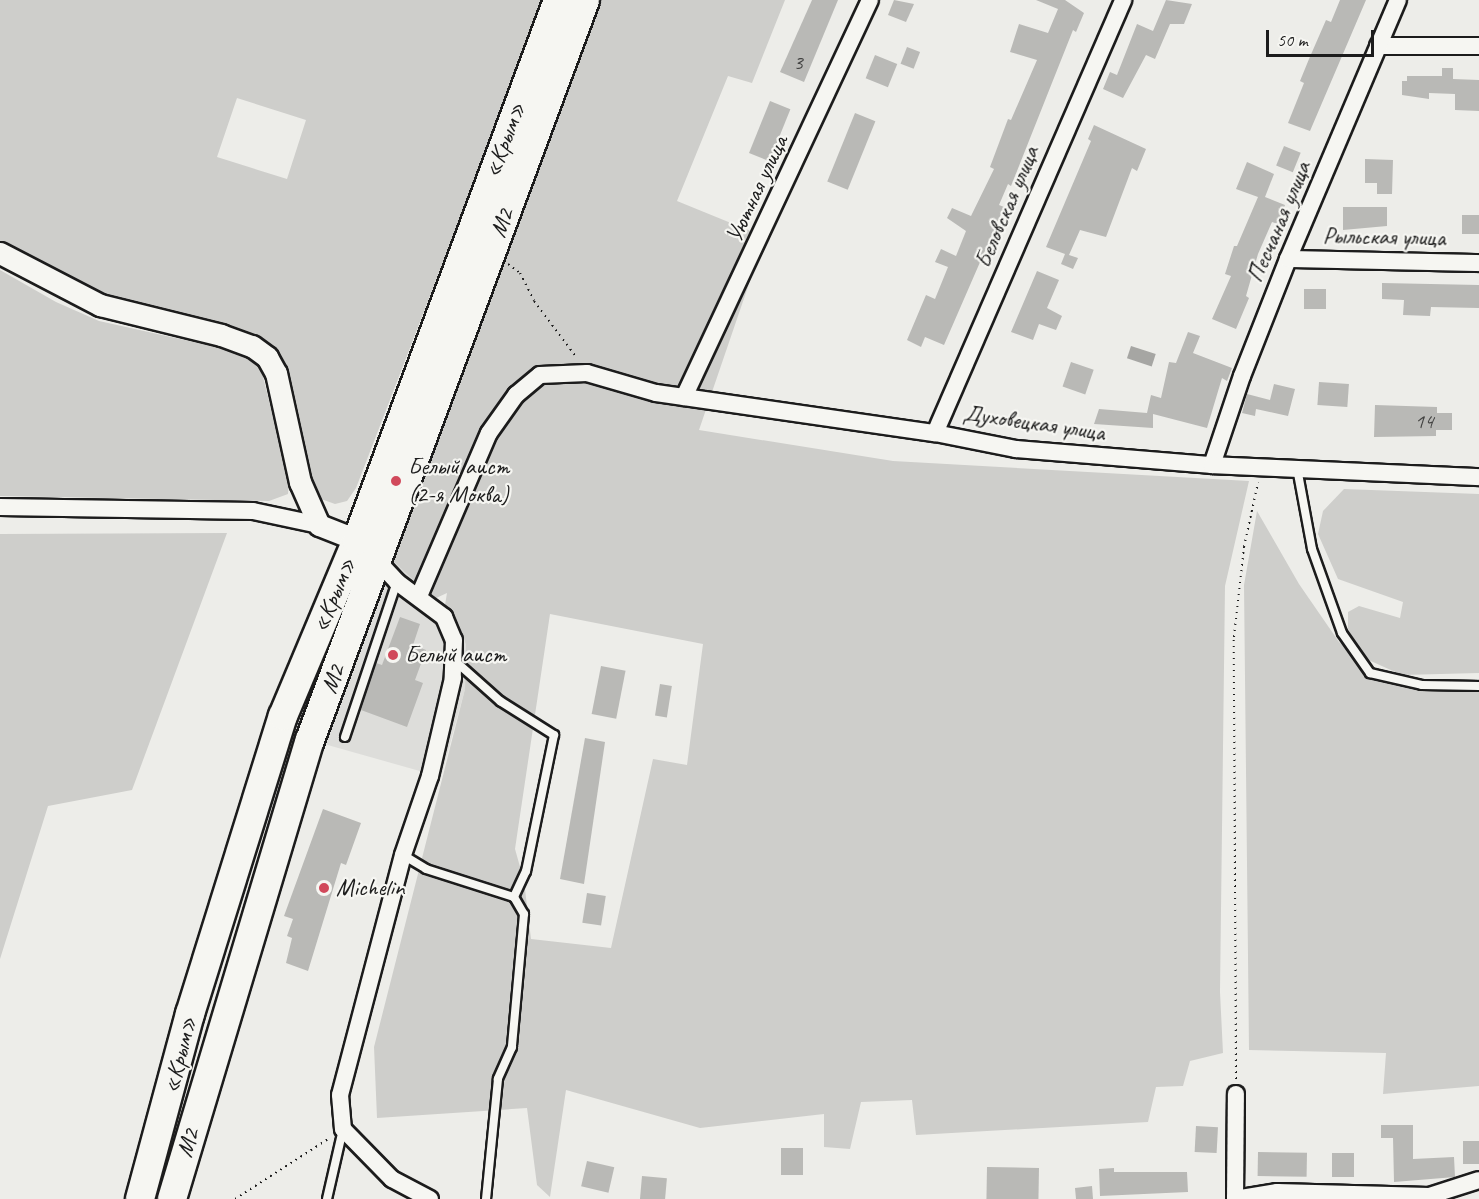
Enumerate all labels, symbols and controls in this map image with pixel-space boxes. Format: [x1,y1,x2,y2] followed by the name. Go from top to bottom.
[1269,18,1377,56] scale bar
[1277,29,1308,51] text: 50 m
[793,49,803,75] house number: 3
[478,98,532,182] street label: «Крым»
[720,131,794,247] street label: Уютная улица
[968,141,1046,273] street label: Беловская улица
[1240,157,1318,287] street label: Песчаная улица
[484,205,520,241] street label: М2
[1321,222,1447,252] street label: Рыльская улица
[960,399,1108,447] street label: Духовецкая улица
[1415,408,1433,434] house number: 14
[408,453,509,509] place label: Белый аист (2-я Моква)
[389,474,403,488] marker: Белый аист (2-я Моква)
[306,553,362,637] street label: «Крым»
[405,641,506,669] place label: Белый аист
[386,648,400,662] marker: Белый аист
[315,661,351,697] street label: М2
[336,874,405,902] place label: Michelin
[317,881,331,895] marker: Michelin
[157,1014,203,1096] street label: «Крым»
[170,1125,206,1161] street label: М2

